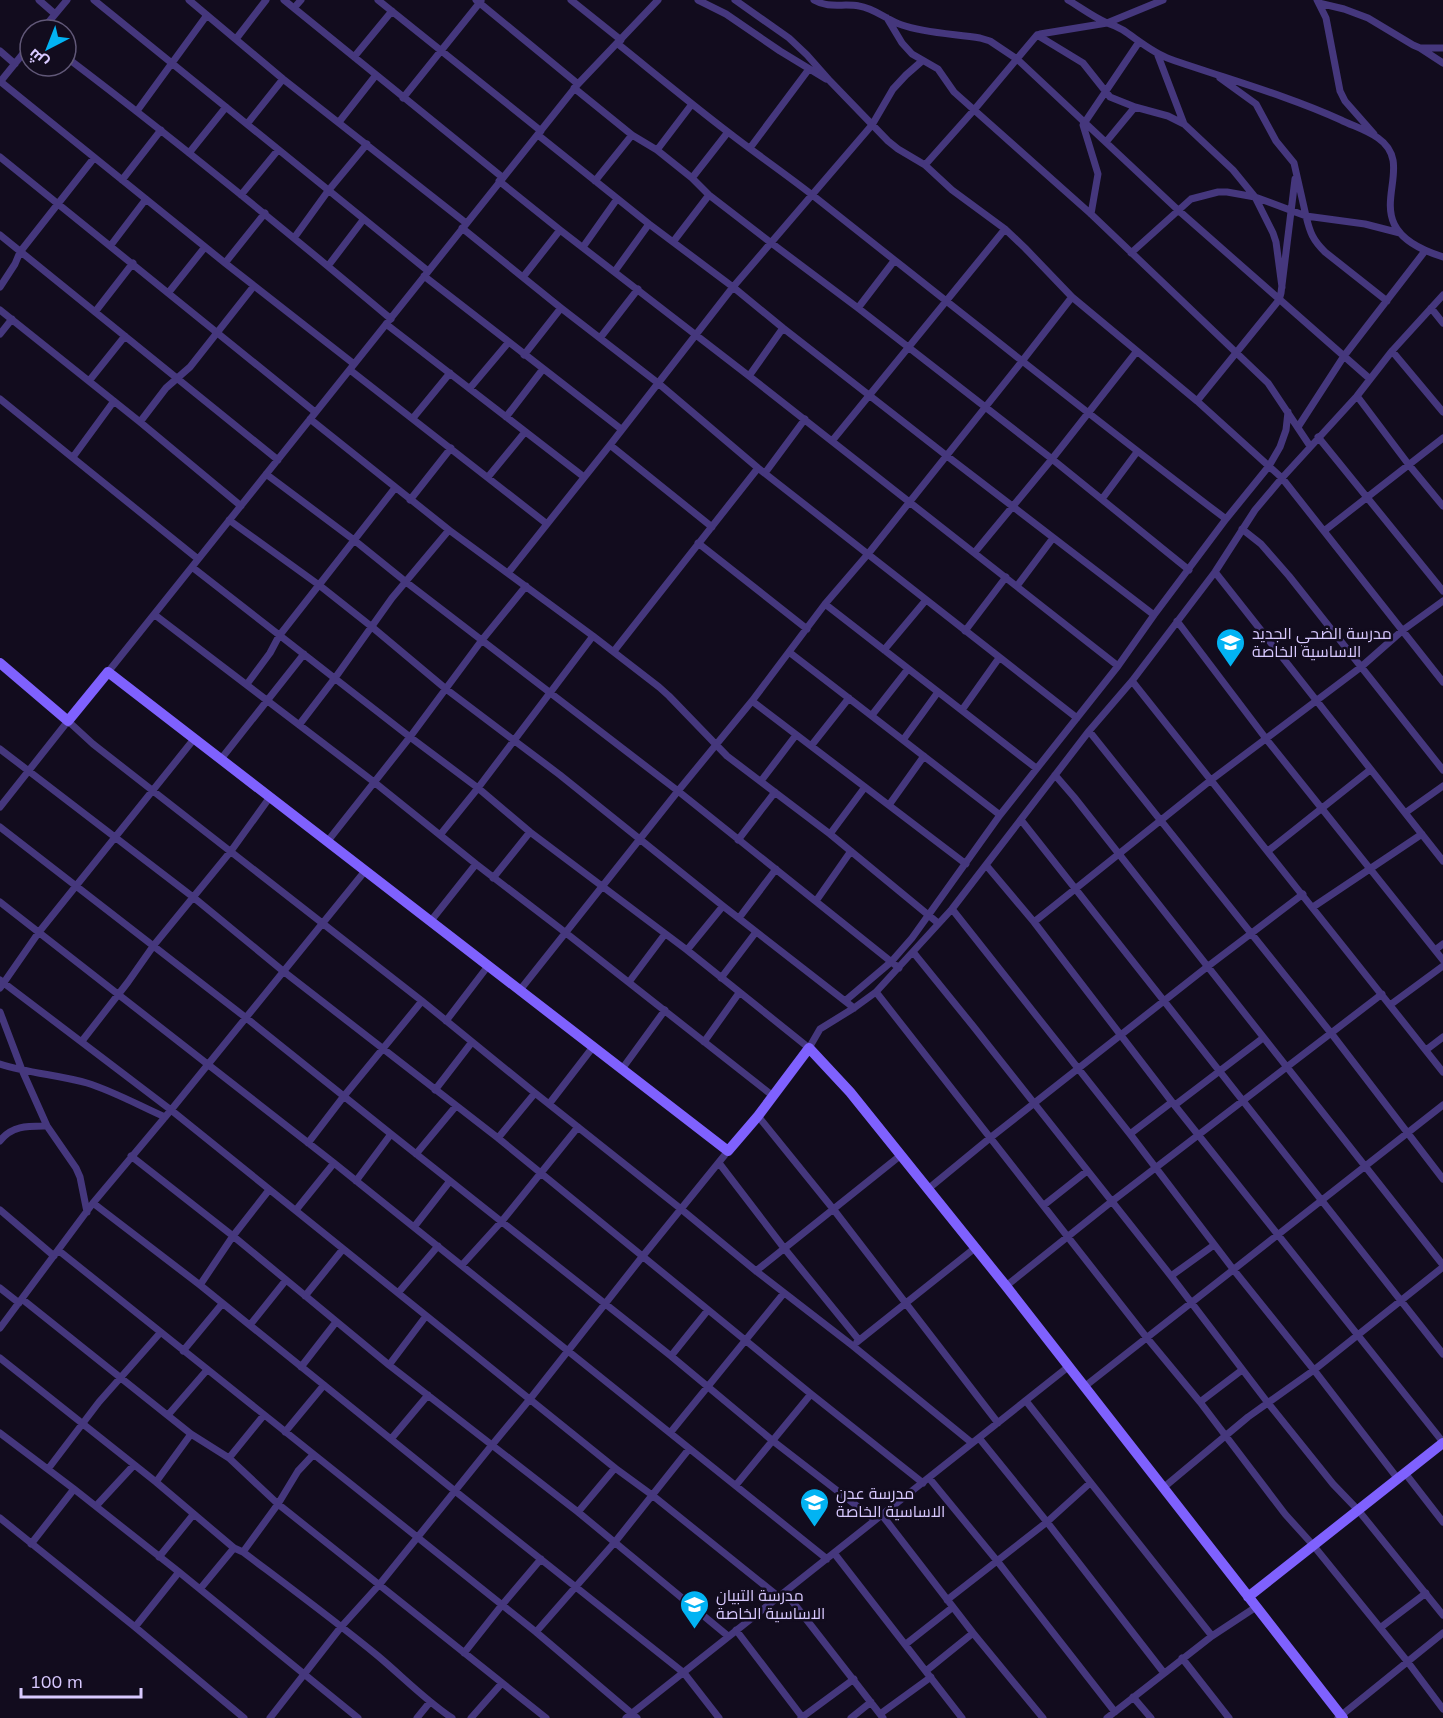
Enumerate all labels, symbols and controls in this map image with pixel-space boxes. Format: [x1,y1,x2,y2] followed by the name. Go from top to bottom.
[18,18,78,78] north arrow
[24,45,52,73] text: ش
[1252,623,1392,661] place label: مدرسة الضحي الجديد الاساسية الخاصة
[1215,626,1247,668] school or university icon: مدرسة الضحي الجديد الاساسية الخاصة
[836,1483,945,1521] place label: مدرسة عدن الاساسية الخاصة
[799,1486,831,1528] school or university icon: مدرسة عدن الاساسية الخاصة
[716,1585,825,1623] place label: مدرسة التبيان الاساسية الخاصة
[679,1588,711,1630] school or university icon: مدرسة التبيان الاساسية الخاصة
[21,1661,141,1699] scale bar
[30,1670,83,1693] text: 100 m

